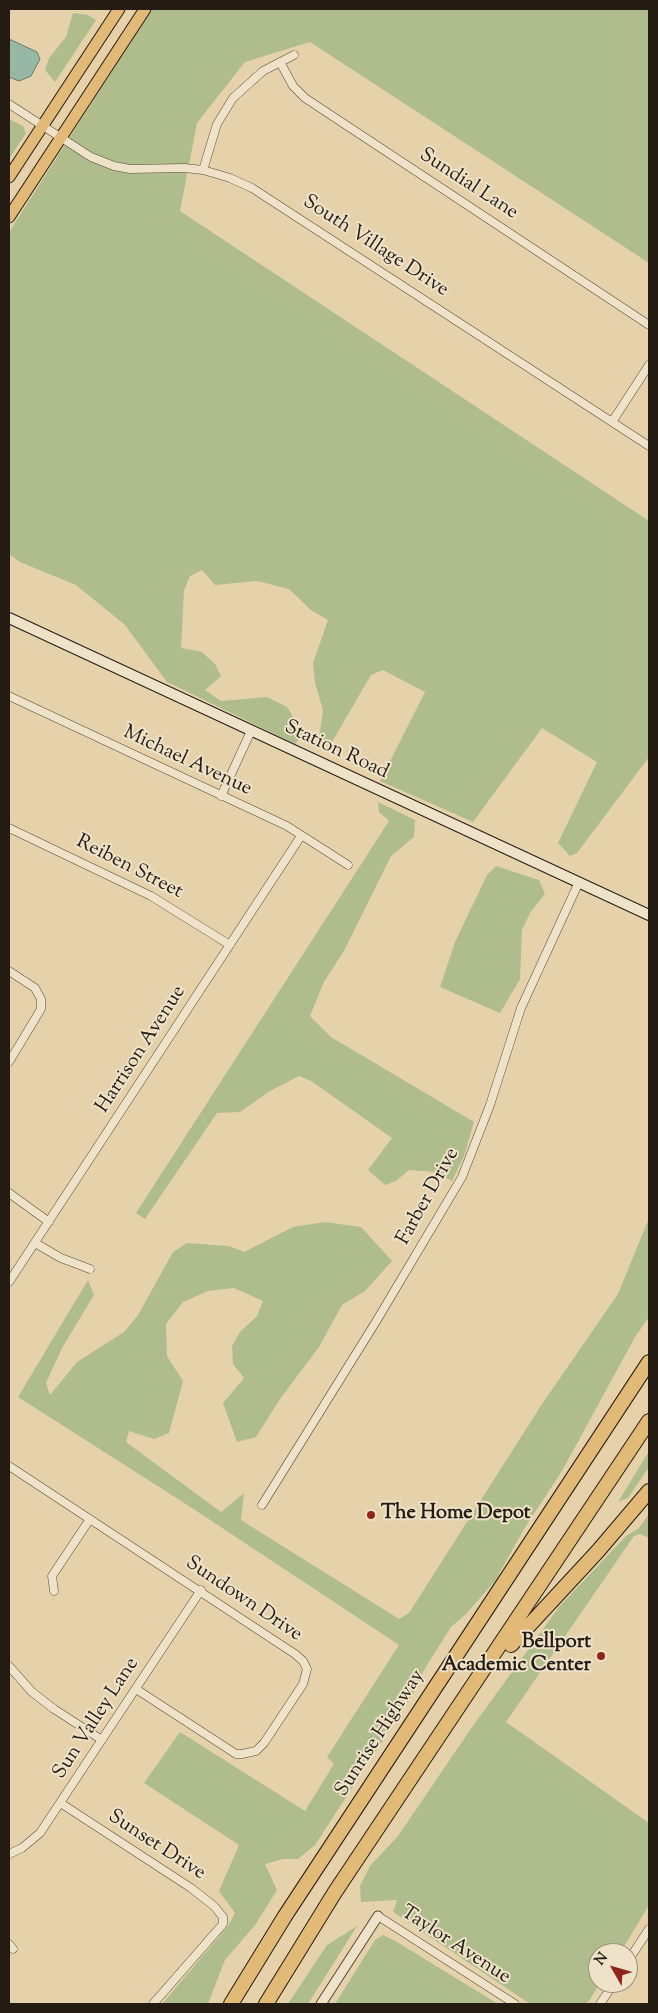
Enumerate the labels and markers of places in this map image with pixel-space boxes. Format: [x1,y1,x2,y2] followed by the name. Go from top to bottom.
[381,1503,531,1527] place label: The Home Depot
[365,1509,377,1521] marker: The Home Depot
[442,1632,591,1679] place label: Bellport Academic Center
[595,1650,607,1662] marker: Bellport Academic Center

